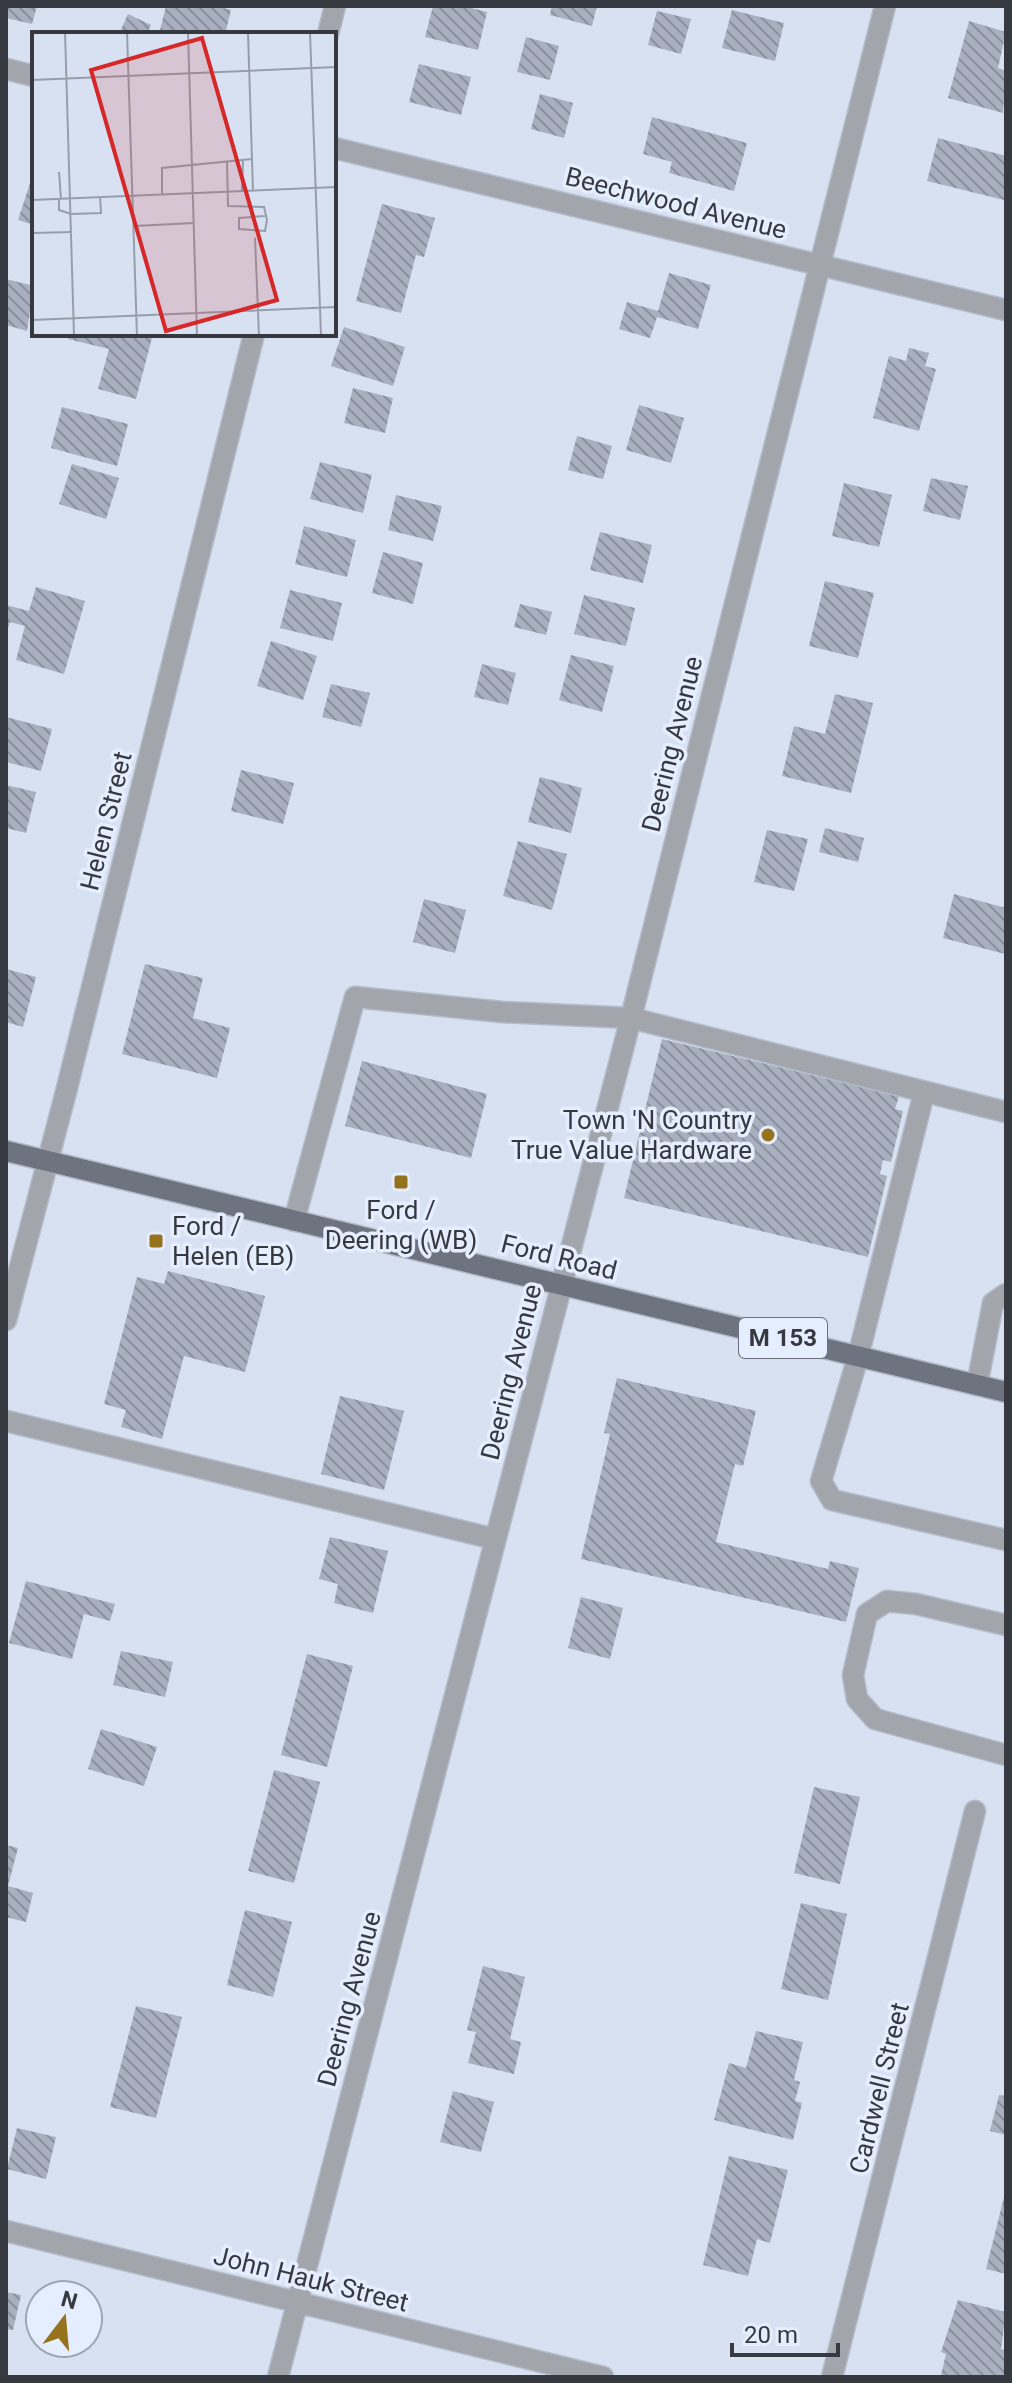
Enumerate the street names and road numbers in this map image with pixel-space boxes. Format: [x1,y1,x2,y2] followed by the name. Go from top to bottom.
[562,161,790,245] street label: Beechwood Avenue
[636,653,708,835] street label: Deering Avenue
[74,749,138,893] street label: Helen Street
[498,1228,620,1286] street label: Ford Road
[475,1281,547,1463] street label: Deering Avenue
[739,1318,827,1358] road number: M 153
[311,1908,387,2090] street label: Deering Avenue
[843,1999,915,2177] street label: Cardwell Street
[211,2240,411,2318] street label: John Hauk Street

